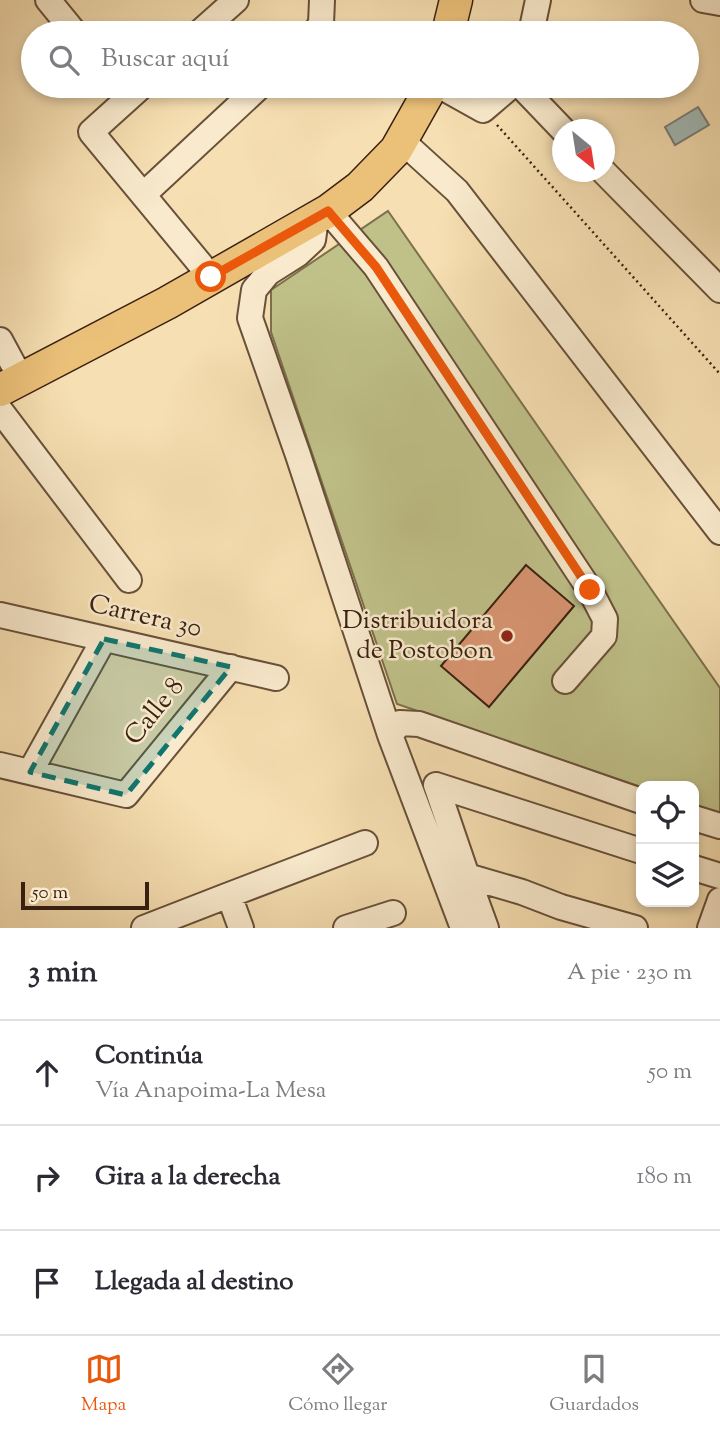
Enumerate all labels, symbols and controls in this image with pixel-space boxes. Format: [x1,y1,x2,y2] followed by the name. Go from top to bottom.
[21,21,699,98] search box
[45,41,83,79] icon: search
[101,41,230,78] text: Buscar aquí
[552,119,615,182] north arrow
[195,261,226,292] route start
[574,574,605,605] route end
[85,586,205,648] street label: Carrera 30
[342,603,493,670] place label: Distribuidora de Postobon
[499,628,515,644] marker: Distribuidora de Postobon
[116,670,194,754] street label: Calle 8
[636,781,699,907] map controls
[636,781,699,844] button: locate
[636,844,699,907] button: layers
[21,879,149,911] scale bar
[32,880,68,907] text: 50 m
[28,952,98,995] text: 3 min
[567,957,692,990] text: A pie · 230 m
[95,1038,203,1075] text: Continúa
[28,1054,66,1092] icon: ahead
[648,1056,692,1089] text: 50 m
[95,1075,326,1108] text: Vía Anapoima-La Mesa
[28,1159,66,1197] icon: right
[95,1159,280,1196] text: Gira a la derecha
[637,1161,692,1194] text: 180 m
[28,1264,66,1302] icon: arrive
[95,1264,293,1301] text: Llegada al destino
[81,1350,126,1419] tab: Mapa
[288,1350,387,1419] tab: Cómo llegar
[549,1350,639,1419] tab: Guardados

